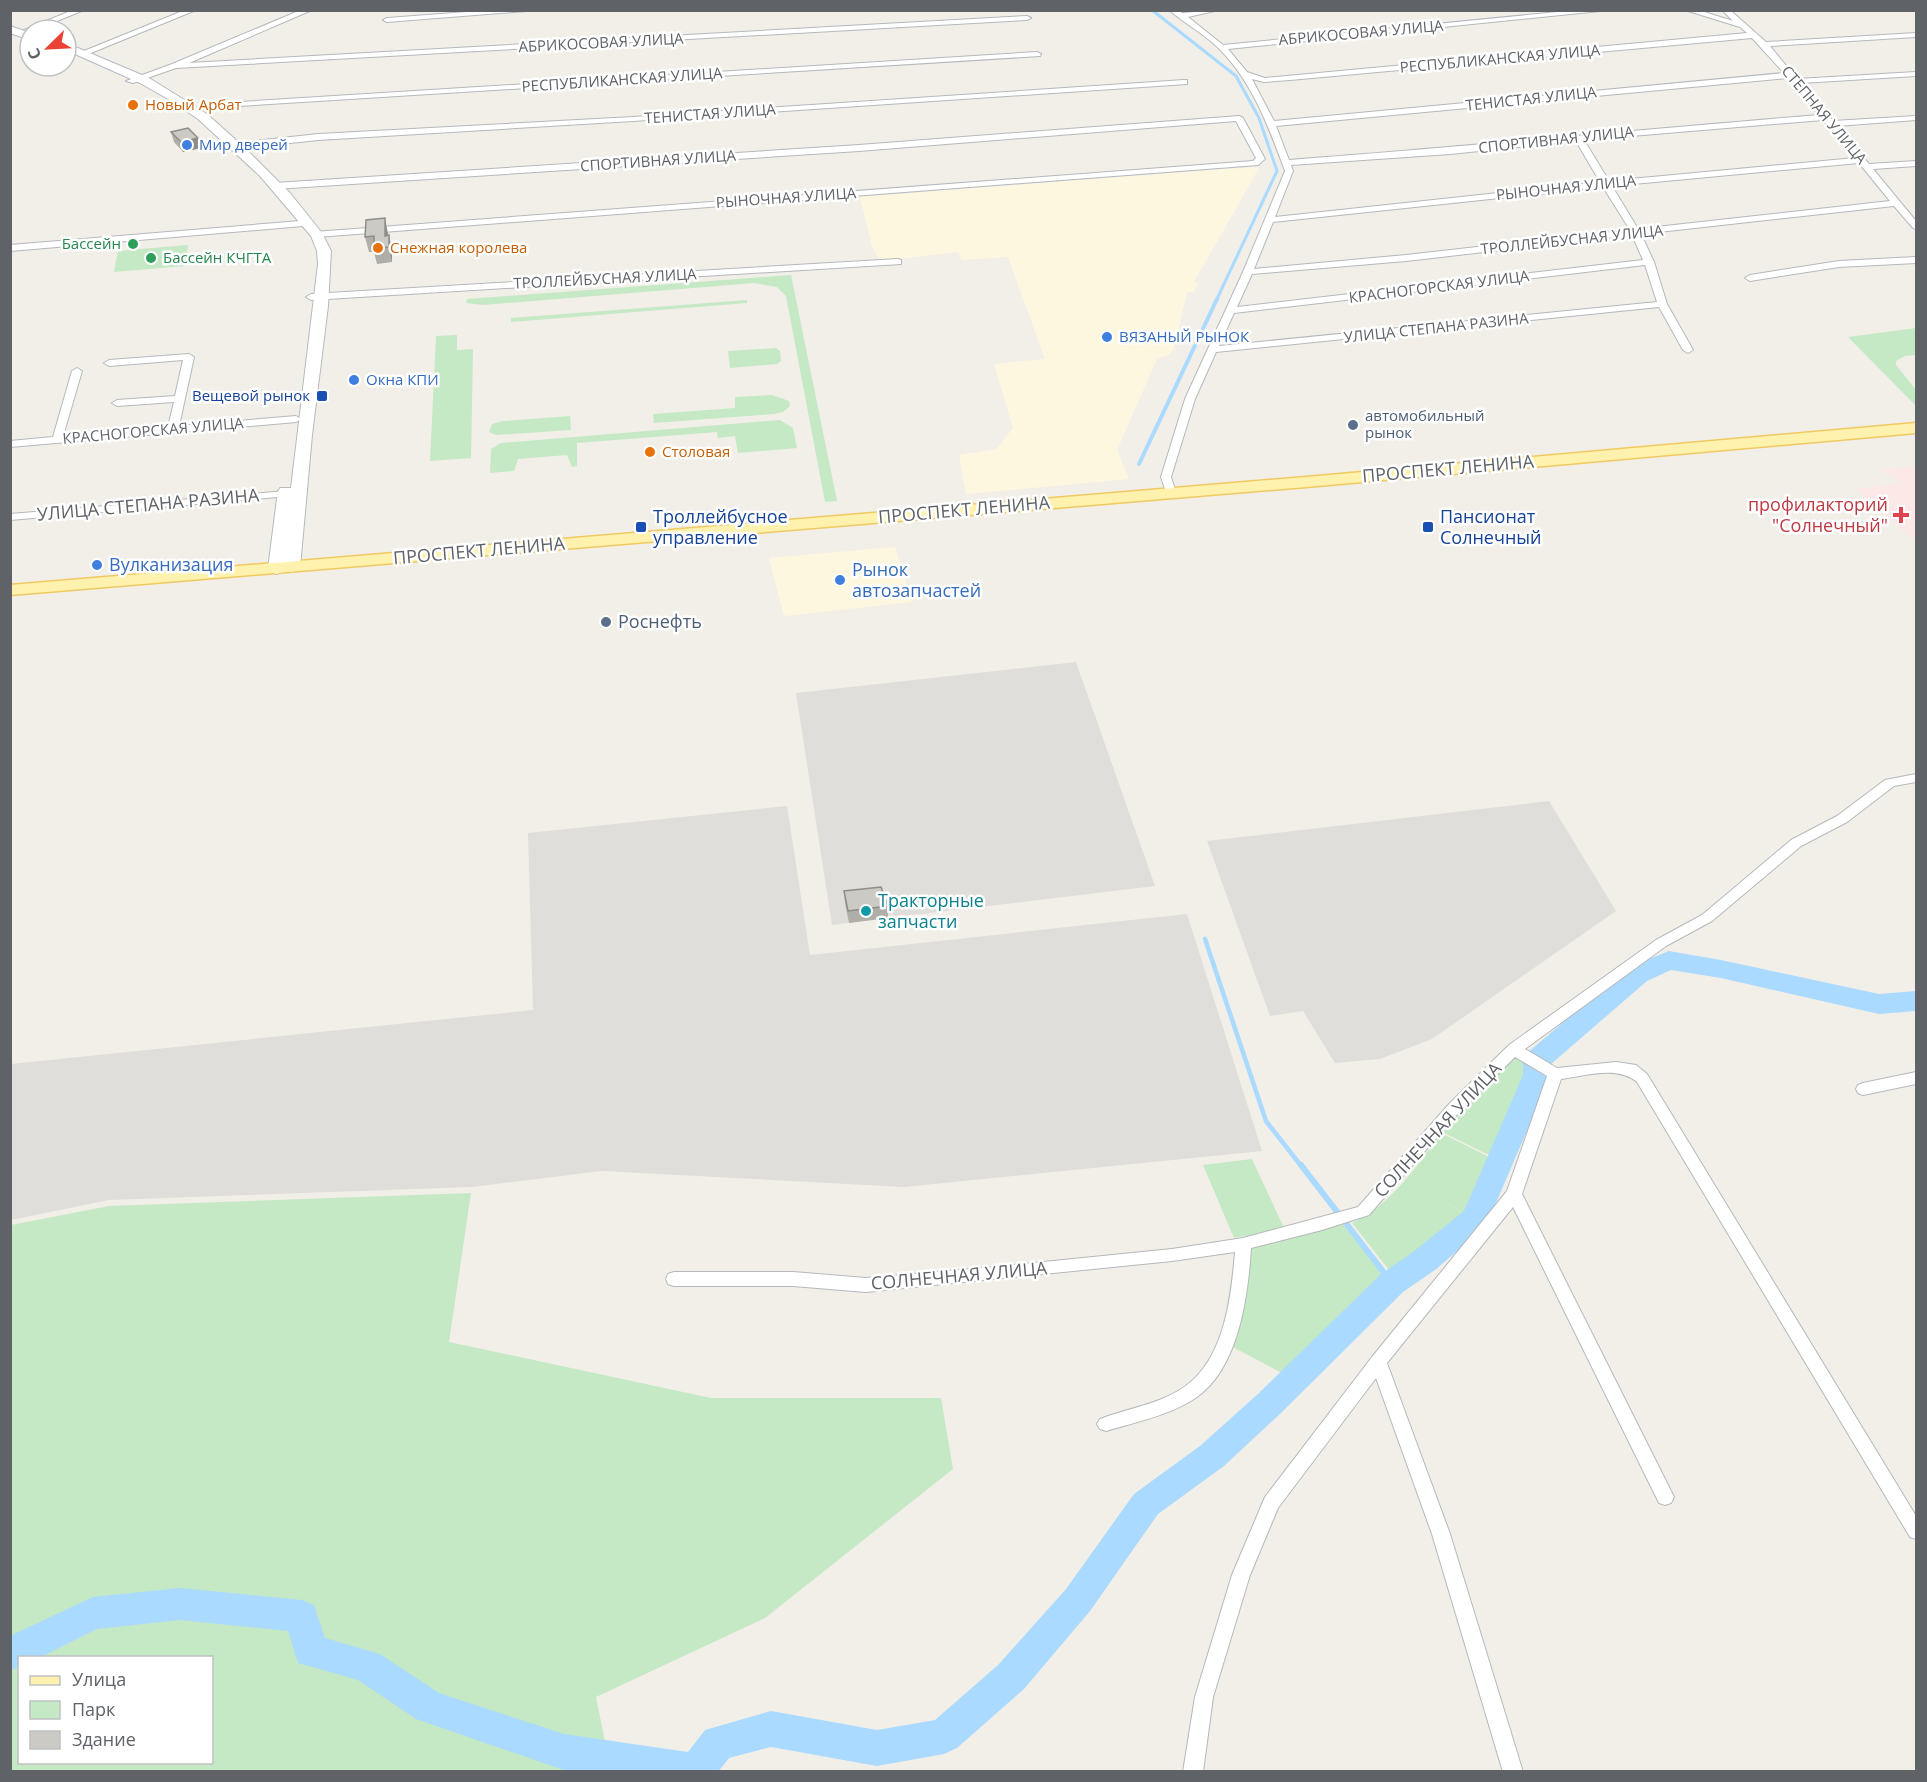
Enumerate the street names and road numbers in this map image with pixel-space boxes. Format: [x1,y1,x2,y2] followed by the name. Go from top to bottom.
[1278,15,1445,49] street label: АБРИКОСОВАЯ УЛИЦА
[518,28,685,56] street label: АБРИКОСОВАЯ УЛИЦА
[1399,39,1601,77] street label: РЕСПУБЛИКАНСКАЯ УЛИЦА
[1778,61,1872,168] street label: СТЕПНАЯ УЛИЦА
[521,62,723,96] street label: РЕСПУБЛИКАНСКАЯ УЛИЦА
[1465,81,1598,115] street label: ТЕНИСТАЯ УЛИЦА
[644,98,777,128] street label: ТЕНИСТАЯ УЛИЦА
[1477,121,1635,157] street label: СПОРТИВНАЯ УЛИЦА
[579,145,737,175] street label: СПОРТИВНАЯ УЛИЦА
[1495,170,1637,204] street label: РЫНОЧНАЯ УЛИЦА
[715,182,857,212] street label: РЫНОЧНАЯ УЛИЦА
[1480,219,1665,259] street label: ТРОЛЛЕЙБУСНАЯ УЛИЦА
[513,263,698,293] street label: ТРОЛЛЕЙБУСНАЯ УЛИЦА
[1348,265,1531,307] street label: КРАСНОГОРСКАЯ УЛИЦА
[1342,307,1530,347] street label: УЛИЦА СТЕПАНА РАЗИНА
[62,412,245,448] street label: КРАСНОГОРСКАЯ УЛИЦА
[1361,448,1535,487] street label: ПРОСПЕКТ ЛЕНИНА
[36,482,261,526] street label: УЛИЦА СТЕПАНА РАЗИНА
[877,489,1051,528] street label: ПРОСПЕКТ ЛЕНИНА
[392,530,566,569] street label: ПРОСПЕКТ ЛЕНИНА
[1368,1056,1507,1202] street label: СОЛНЕЧНАЯ УЛИЦА
[870,1255,1049,1295] street label: СОЛНЕЧНАЯ УЛИЦА

